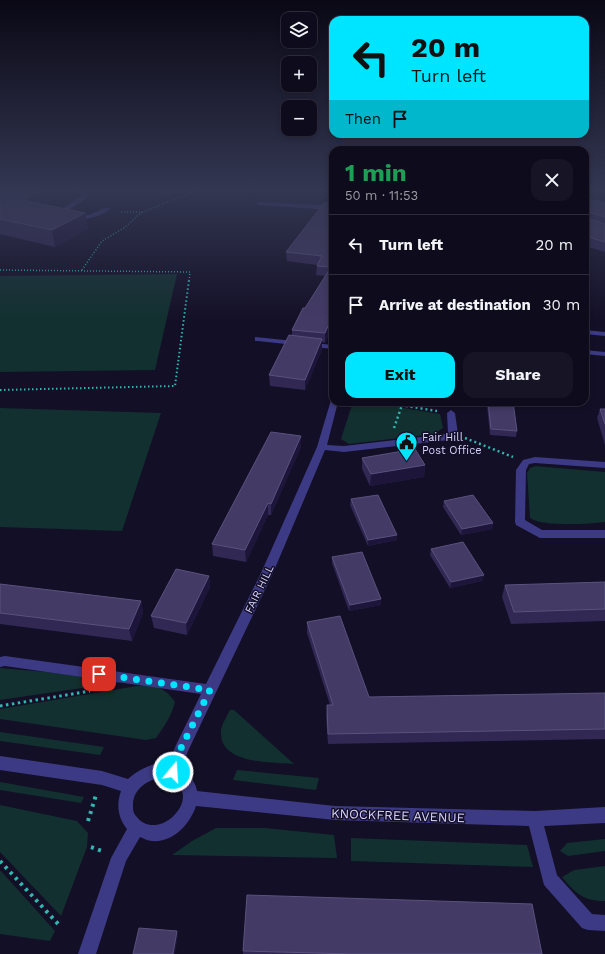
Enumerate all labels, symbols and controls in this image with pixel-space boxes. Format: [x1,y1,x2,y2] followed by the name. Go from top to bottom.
[281,12,317,136] map controls
[281,12,317,48] button: layers
[411,31,480,64] text: 20 m
[345,32,397,84] icon: left
[281,56,317,92] button: +
[411,65,486,86] text: Turn left
[281,100,317,136] button: −
[389,108,411,130] icon: arrive
[345,110,381,128] text: Then
[345,159,407,187] text: 1 min
[531,159,573,201] button: close
[345,188,418,203] text: 50 m · 11:53
[345,234,367,256] icon: left
[379,236,443,254] text: Turn left
[536,236,573,254] text: 20 m
[345,294,367,316] icon: arrive
[379,296,531,314] text: Arrive at destination
[543,296,580,314] text: 30 m
[345,352,455,398] button: Exit
[463,352,573,398] button: Share
[394,430,420,463] public building icon: Fair Hill Post Office
[422,431,482,457] place label: Fair Hill Post Office
[242,563,277,615] street label: FAIR HILL
[82,657,116,691] pin
[88,663,110,685] icon: arrive
[152,751,194,793] position arrow
[331,806,465,825] street label: KNOCKFREE AVENUE

